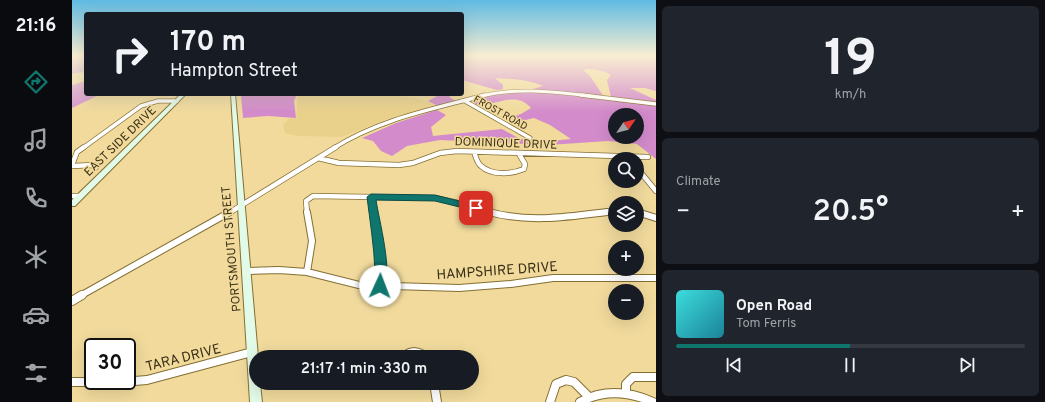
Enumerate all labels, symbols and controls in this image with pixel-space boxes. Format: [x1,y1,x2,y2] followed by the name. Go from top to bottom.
[16,15,56,38] text: 21:16
[170,25,246,61] text: 170 m
[104,28,156,80] icon: right
[824,28,877,94] text: 19
[170,60,298,83] text: Hampton Street
[22,68,50,96] icon: directions
[835,87,866,103] text: km/h
[471,93,530,134] street label: FROST ROAD
[81,103,160,180] street label: EAST SIDE DRIVE
[608,108,644,144] north arrow
[608,108,644,320] map controls
[22,126,50,154] icon: music
[454,134,558,154] street label: DOMINIQUE DRIVE
[608,152,644,188] button: search
[676,174,721,190] text: Climate
[22,184,50,212] icon: phone
[219,185,245,312] street label: PORTSMOUTH STREET
[459,191,493,225] pin
[813,194,888,231] text: 20.5°
[608,196,644,232] button: layers
[465,197,487,219] icon: arrive
[676,199,690,226] text: −
[1011,199,1025,226] text: +
[608,240,644,276] button: +
[22,243,50,271] icon: climate
[436,259,558,284] street label: HAMPSHIRE DRIVE
[359,265,401,307] position arrow
[608,284,644,320] button: −
[736,297,812,316] text: Open Road
[22,301,50,329] icon: car
[736,316,796,332] text: Tom Ferris
[84,338,136,390] speed limit sign: 30
[144,341,223,376] street label: TARA DRIVE
[723,354,745,376] icon: previous
[839,354,861,376] icon: pause
[956,354,978,376] icon: next
[22,359,50,387] icon: filters
[301,360,427,379] text: 21:17 · 1 min · 330 m

